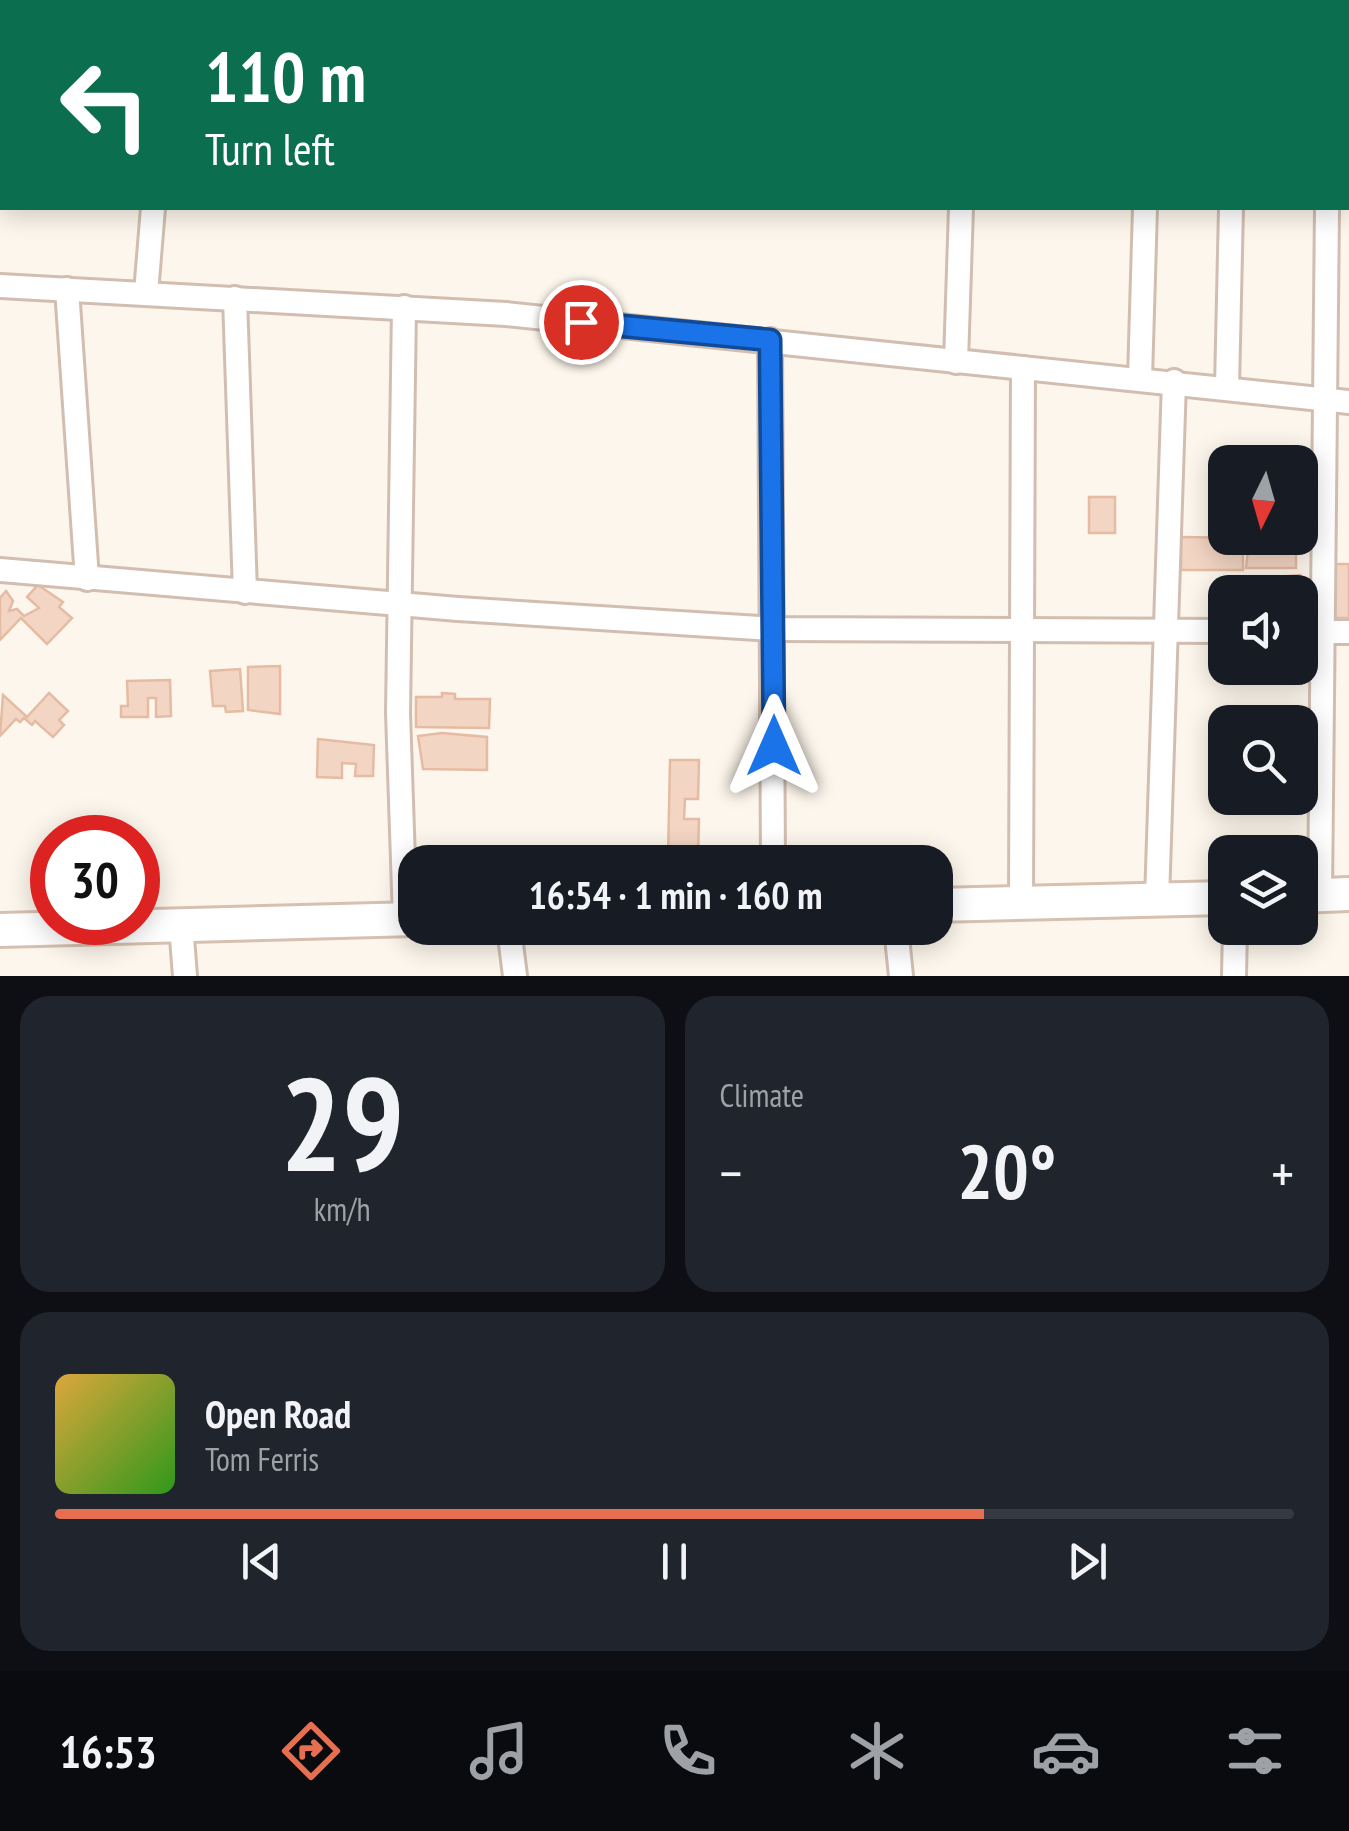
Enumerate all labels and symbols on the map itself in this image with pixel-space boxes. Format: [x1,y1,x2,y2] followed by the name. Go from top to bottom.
[539,280,624,365] pin
[1208,445,1318,555] north arrow
[722,694,826,798] position arrow
[30,815,160,945] speed limit sign: 30

